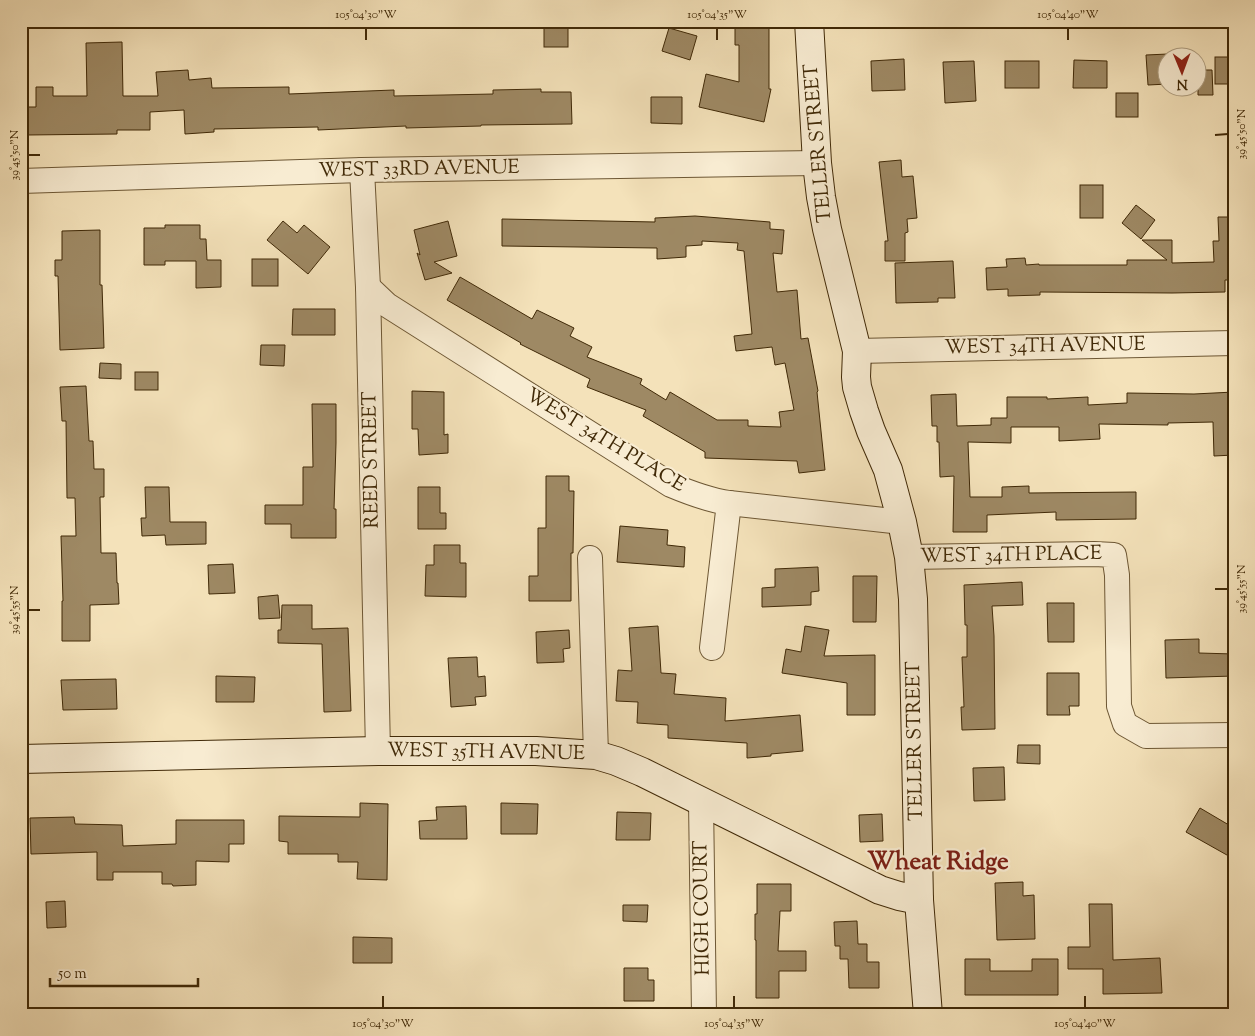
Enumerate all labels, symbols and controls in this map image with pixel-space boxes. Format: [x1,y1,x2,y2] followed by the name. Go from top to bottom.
[335,6,397,24] text: 105°04'30"W
[687,6,747,24] text: 105°04'35"W
[1037,6,1099,24] text: 105°04'40"W
[1158,48,1208,98] north arrow
[798,62,840,224] street label: TELLER STREET
[1176,73,1188,93] text: N
[1233,108,1251,159] text: 39°45'50"N
[6,129,24,180] text: 39°45'50"N
[318,154,520,186] street label: WEST 33RD AVENUE
[944,331,1146,363] street label: WEST 34TH AVENUE
[520,382,690,500] street label: WEST 34TH PLACE
[356,391,388,529] street label: REED STREET
[920,540,1102,572] street label: WEST 34TH PLACE
[1233,564,1251,614] text: 39°45'55"N
[6,585,24,635] text: 39°45'55"N
[900,661,932,821] street label: TELLER STREET
[387,737,585,769] street label: WEST 35TH AVENUE
[687,840,719,976] street label: HIGH COURT
[867,845,1009,881] district label: Wheat Ridge
[50,956,198,988] scale bar
[57,964,87,985] text: 50 m
[352,1015,414,1033] text: 105°04'30"W
[704,1015,764,1033] text: 105°04'35"W
[1054,1015,1116,1033] text: 105°04'40"W

